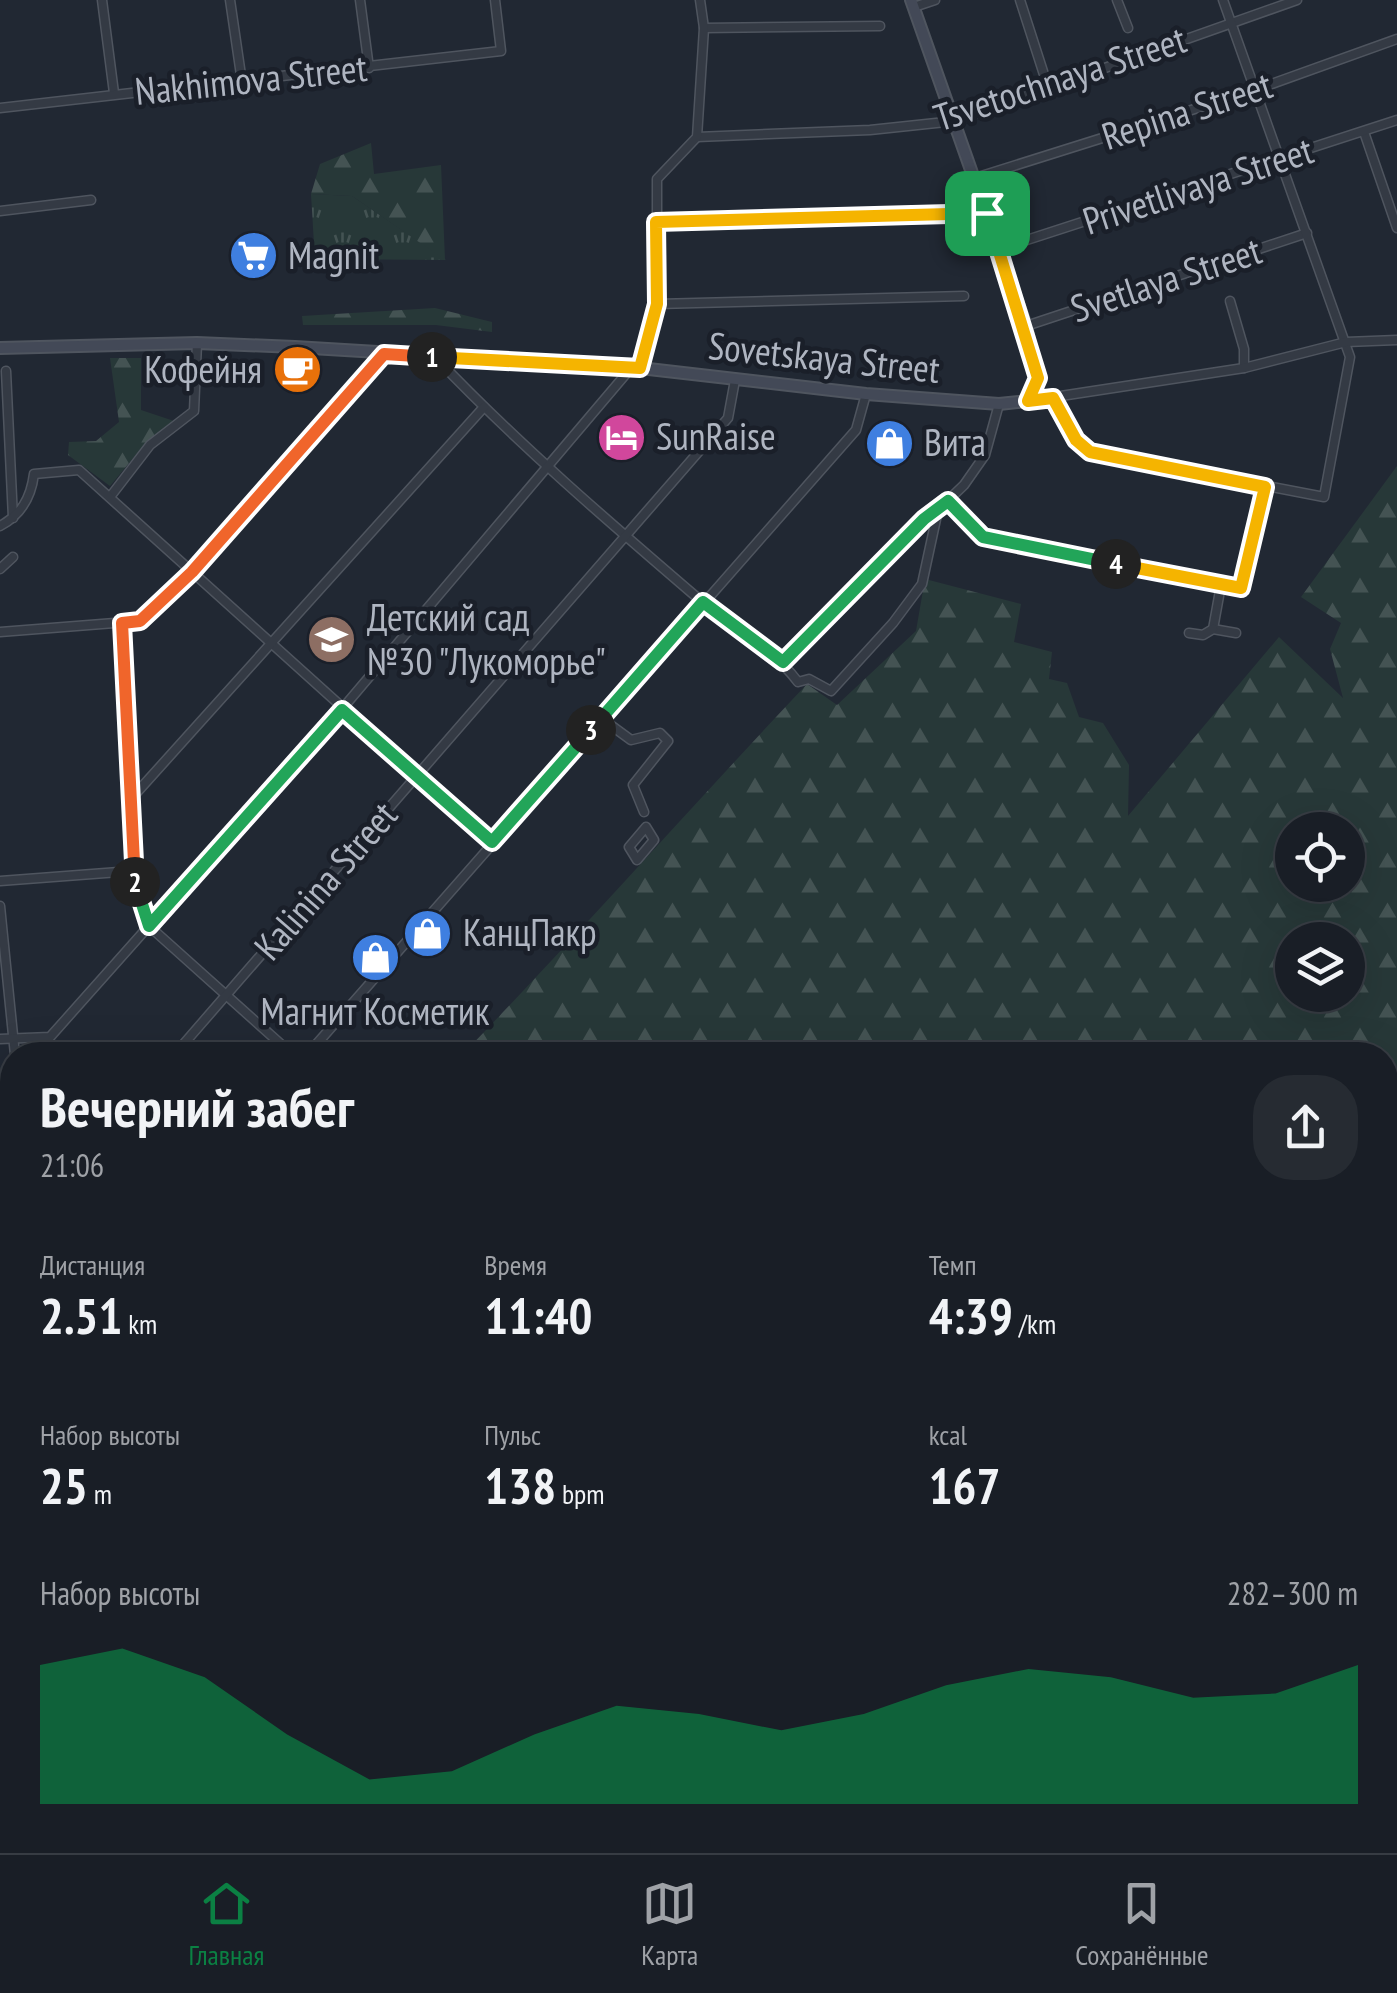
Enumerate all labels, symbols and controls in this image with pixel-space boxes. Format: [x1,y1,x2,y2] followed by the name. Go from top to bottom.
[927,14,1192,141] street label: Tsvetochnaya Street
[133,42,370,115] street label: Nakhimova Street
[1095,59,1278,160] street label: Repina Street
[1076,124,1319,245] street label: Privetlivaya Street
[945,171,1030,256] pin
[960,186,1015,241] icon: arrive
[1064,225,1267,332] street label: Svetlaya Street
[227,230,279,282] supermarket icon: Magnit
[288,230,380,279] place label: Magnit
[706,320,943,393] street label: Sovetskaya Street
[407,332,457,382] pin: 1
[425,338,439,375] text: 1
[144,344,262,393] place label: Кофейня
[271,344,323,396] cafe icon: Кофейня
[595,411,647,463] hotel icon: SunRaise
[656,411,776,460] place label: SunRaise
[863,417,915,469] shop icon: Вита
[924,417,986,466] place label: Вита
[1091,539,1141,589] pin: 4
[1109,545,1123,582] text: 4
[367,592,606,685] place label: Детский сад №30 "Лукоморье"
[306,614,358,666] school or university icon: Детский сад №30 "Лукоморье"
[566,705,616,755] pin: 3
[584,711,598,748] text: 3
[243,790,407,969] street label: Kalinina Street
[1275,812,1365,1012] map controls
[1275,812,1365,902] button: locate
[110,857,160,907] pin: 2
[128,863,142,900] text: 2
[402,907,454,959] shop icon: КанцПакр
[463,907,597,956] place label: КанцПакр
[1275,922,1365,1012] button: layers
[349,932,401,984] shop icon: Магнит Косметик
[260,986,490,1035] place label: Магнит Косметик
[40,1071,354,1142] text: Вечерний забег
[1253,1075,1358,1180] button: share
[40,1144,104,1186] text: 21:06
[40,1246,145,1283] text: Дистанция
[484,1246,547,1283] text: Время
[929,1246,977,1283] text: Темп
[40,1283,122,1348] text: 2.51
[484,1283,592,1348] text: 11:40
[929,1283,1013,1348] text: 4:39
[122,1305,157,1342] text: km
[1013,1305,1056,1342] text: /km
[40,1416,180,1453] text: Набор высоты
[484,1416,541,1453] text: Пульс
[929,1416,967,1453] text: kcal
[40,1453,88,1518] text: 25
[484,1453,556,1518] text: 138
[929,1453,1000,1518] text: 167
[88,1475,112,1512] text: m
[556,1475,605,1512] text: bpm
[40,1572,200,1614] text: Набор высоты
[1227,1572,1358,1614] text: 282–300 m
[189,1876,264,1973] tab: Главная
[641,1876,698,1973] tab: Карта
[1075,1876,1209,1973] tab: Сохранённые

